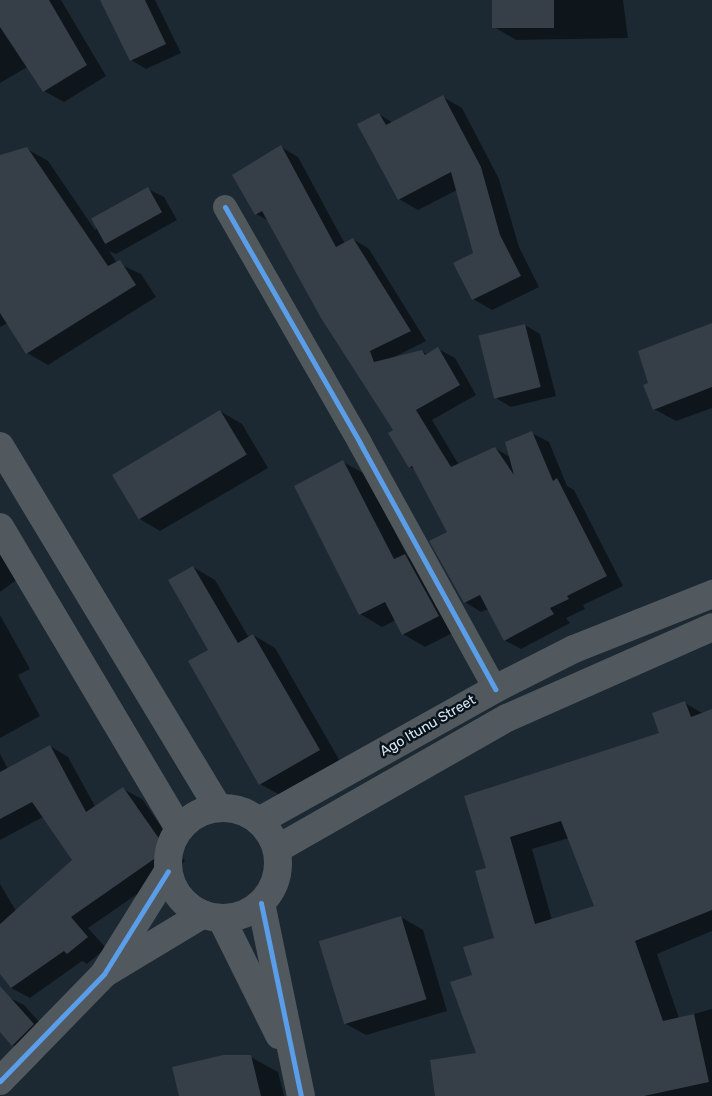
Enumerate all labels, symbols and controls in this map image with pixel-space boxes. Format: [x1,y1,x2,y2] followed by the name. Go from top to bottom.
[377,692,479,760] street label: Ago Itunu Street

